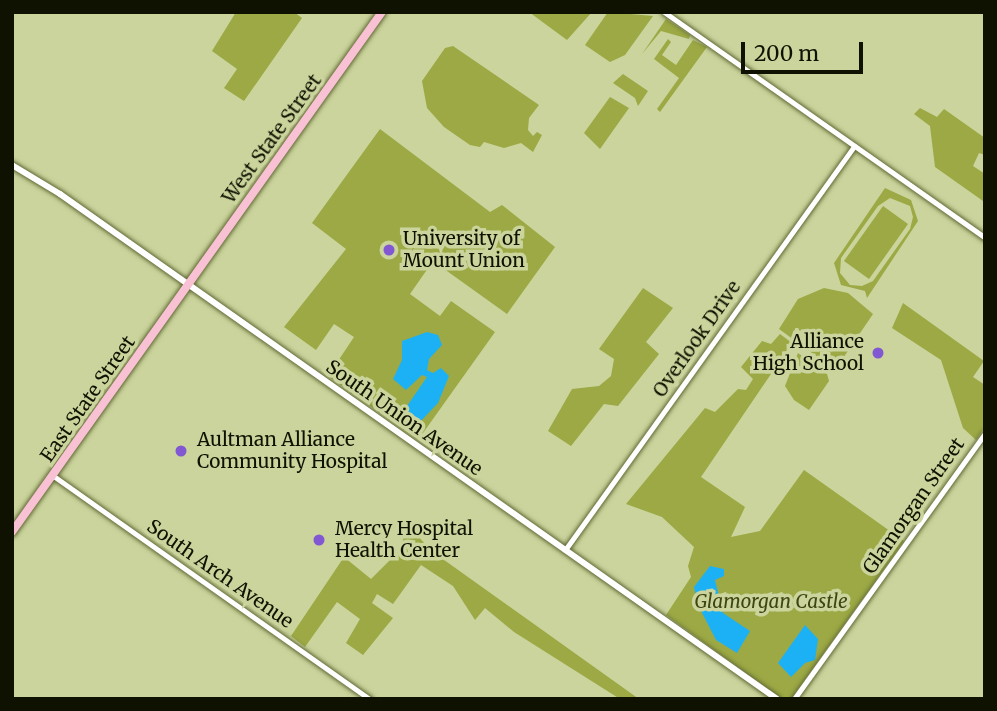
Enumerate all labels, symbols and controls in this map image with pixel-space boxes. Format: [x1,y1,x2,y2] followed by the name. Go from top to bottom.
[745,28,867,72] scale bar
[754,40,819,67] text: 200 m
[218,70,326,208] street label: West State Street
[403,228,525,272] place label: University of Mount Union
[381,242,397,258] marker: University of Mount Union
[648,276,746,402] street label: Overlook Drive
[753,331,864,375] place label: Alliance High School
[36,332,140,466] street label: East State Street
[870,345,886,361] marker: Alliance High School
[321,355,487,481] street label: South Union Avenue
[197,429,387,473] place label: Aultman Alliance Community Hospital
[859,434,969,578] street label: Glamorgan Street
[171,441,191,461] marker: Aultman Alliance Community Hospital
[143,515,297,633] street label: South Arch Avenue
[335,518,473,562] place label: Mercy Hospital Health Center
[309,530,329,550] marker: Mercy Hospital Health Center
[694,591,848,613] park label: Glamorgan Castle

